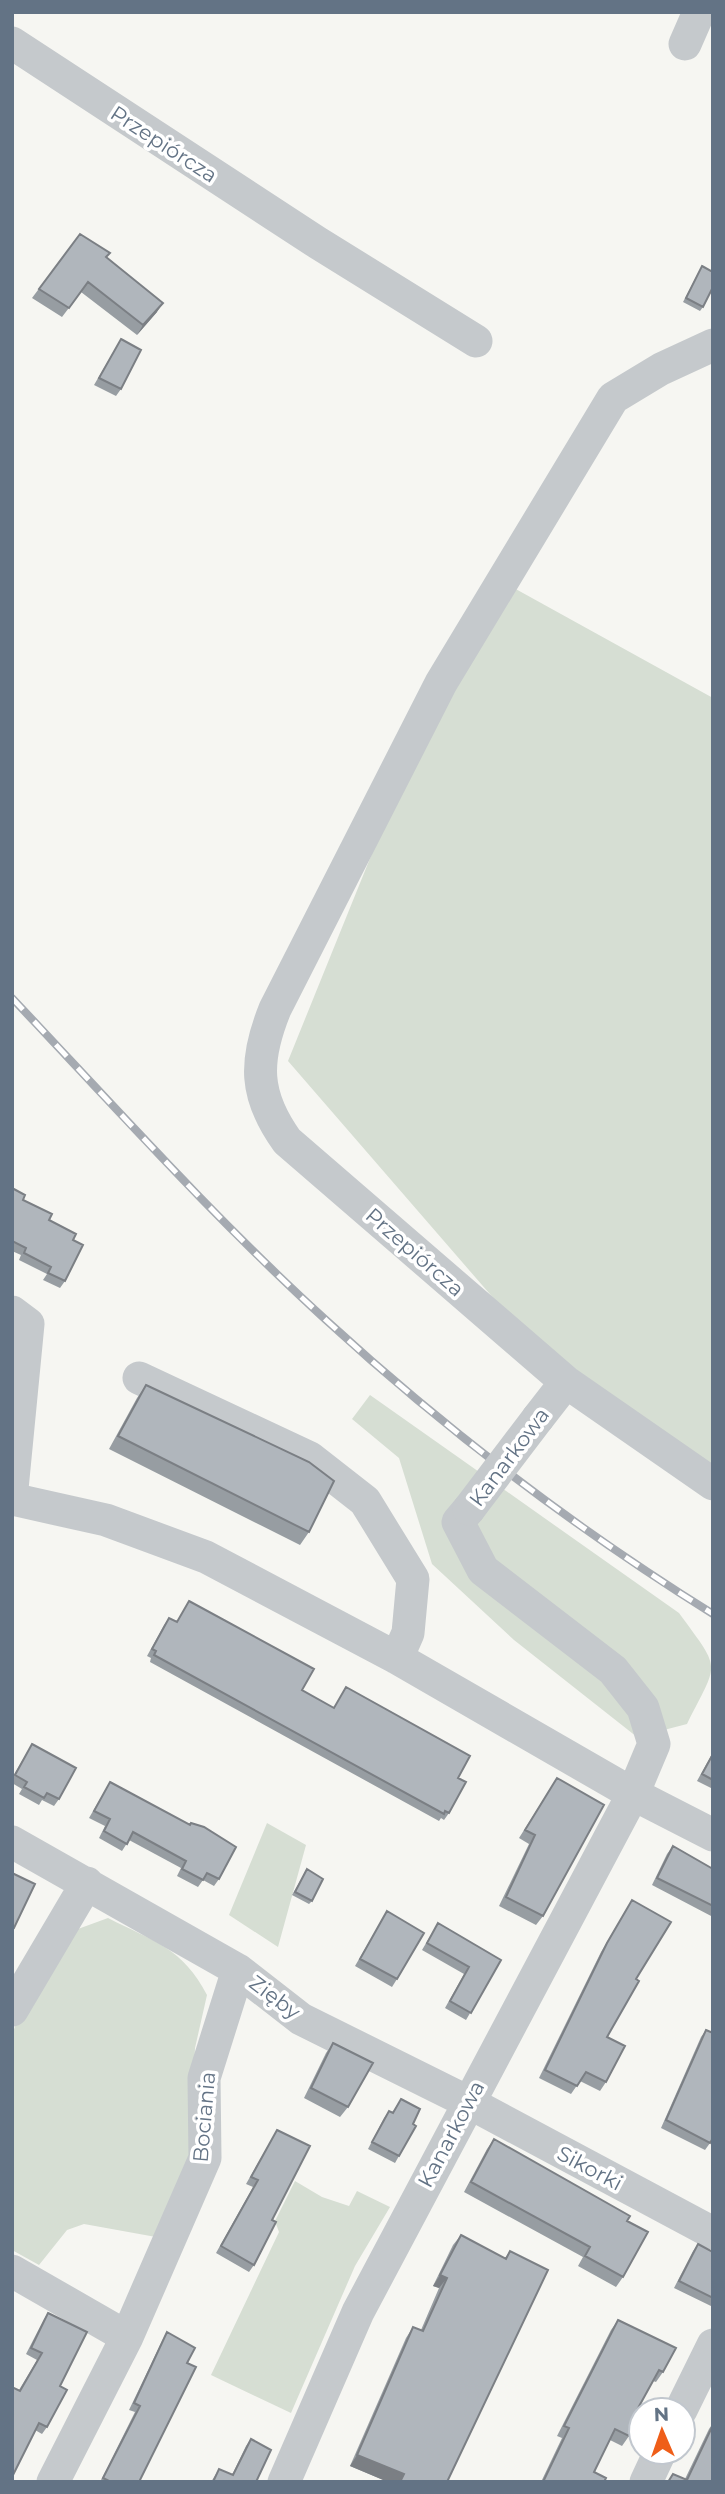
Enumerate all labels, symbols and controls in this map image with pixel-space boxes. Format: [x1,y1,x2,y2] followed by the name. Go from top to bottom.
[106,100,222,188] street label: Przepiórcza
[361,1202,469,1302] street label: Przepiórcza
[464,1403,554,1511] street label: Kanarkowa
[245,1970,306,2025] street label: Zięby
[188,2071,220,2163] street label: Bociania
[412,2076,490,2192] street label: Kanarkowa
[553,2140,627,2196] street label: Sikorki
[627,2396,697,2466] north arrow
[653,2403,670,2426] text: N

